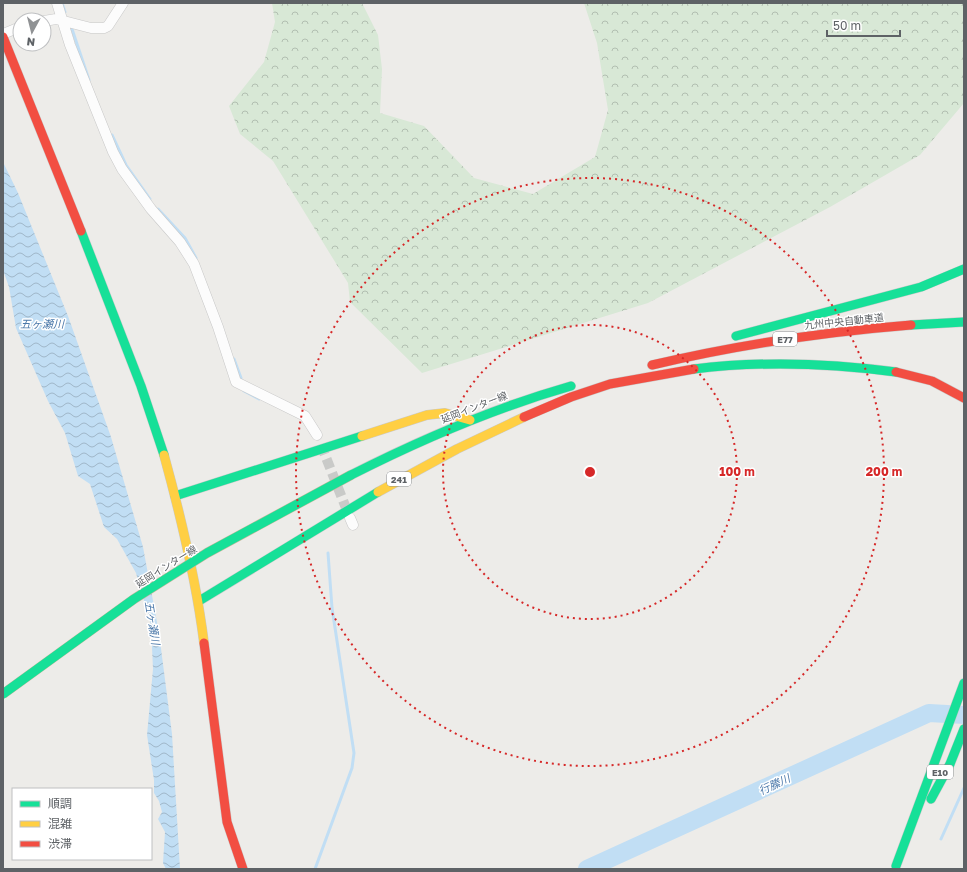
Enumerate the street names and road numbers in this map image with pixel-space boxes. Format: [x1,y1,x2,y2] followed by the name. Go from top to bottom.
[804,311,884,331] street label: 九州中央自動車道
[773,332,797,346] road number: E77
[439,389,509,425] street label: 延岡インター線
[387,472,411,486] road number: 241
[133,542,199,590] street label: 延岡インター線
[927,765,953,779] road number: E10

